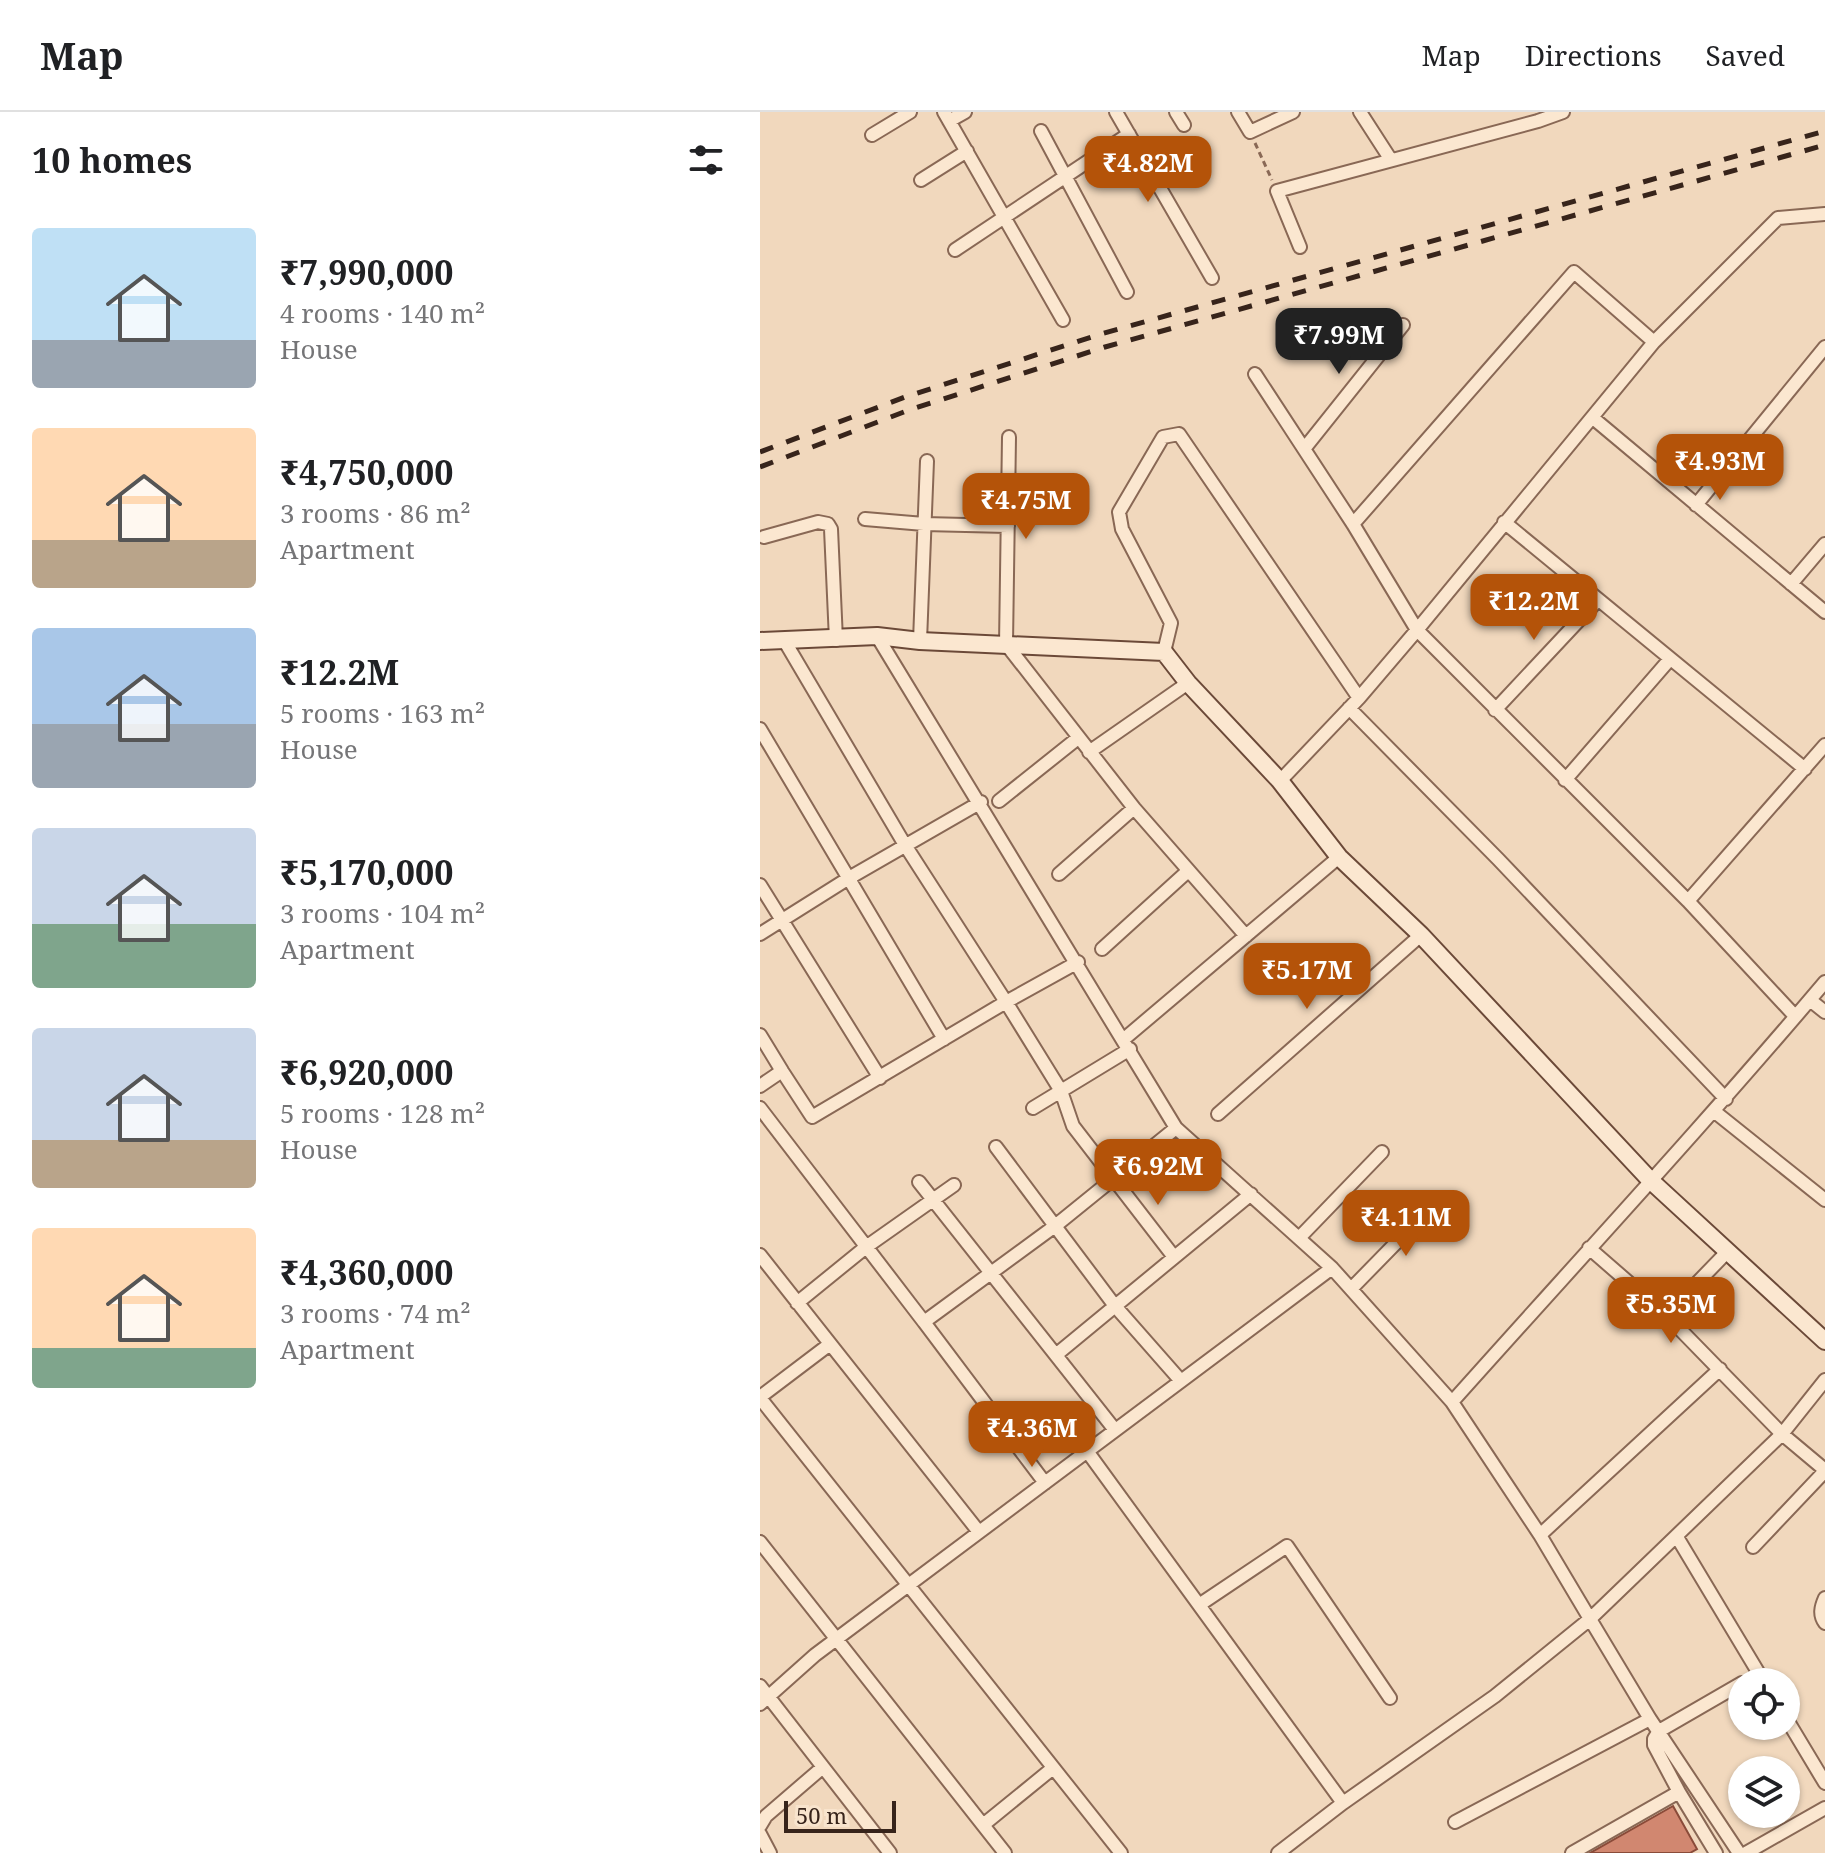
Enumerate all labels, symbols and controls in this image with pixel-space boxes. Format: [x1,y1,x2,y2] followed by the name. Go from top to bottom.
[40,29,124,81] text: Map
[1421,36,1481,74] text: Map
[1525,36,1662,74] text: Directions
[1706,36,1785,74] text: Saved
[1083,136,1213,204] pin: ₹4.82M
[32,137,192,183] text: 10 homes
[684,138,728,182] icon: filters
[1102,144,1194,180] text: ₹4.82M
[280,249,453,295] text: ₹7,990,000
[96,260,192,356] icon: home
[280,295,485,331] text: 4 rooms · 140 m²
[1274,308,1404,376] pin: ₹7.99M
[1293,316,1385,352] text: ₹7.99M
[280,331,358,367] text: House
[1655,434,1785,502] pin: ₹4.93M
[1674,442,1766,478] text: ₹4.93M
[280,449,453,495] text: ₹4,750,000
[96,460,192,556] icon: home
[961,473,1091,541] pin: ₹4.75M
[980,481,1072,517] text: ₹4.75M
[280,495,471,531] text: 3 rooms · 86 m²
[280,531,415,567] text: Apartment
[1469,574,1599,642] pin: ₹12.2M
[1488,582,1580,618] text: ₹12.2M
[280,649,399,695] text: ₹12.2M
[96,660,192,756] icon: home
[280,695,485,731] text: 5 rooms · 163 m²
[280,731,358,767] text: House
[280,849,453,895] text: ₹5,170,000
[96,860,192,956] icon: home
[280,895,485,931] text: 3 rooms · 104 m²
[280,931,415,967] text: Apartment
[1242,943,1372,1011] pin: ₹5.17M
[1261,951,1353,987] text: ₹5.17M
[280,1049,453,1095] text: ₹6,920,000
[96,1060,192,1156] icon: home
[280,1095,485,1131] text: 5 rooms · 128 m²
[280,1131,358,1167] text: House
[1093,1139,1223,1207] pin: ₹6.92M
[1112,1147,1204,1183] text: ₹6.92M
[1341,1190,1471,1258] pin: ₹4.11M
[1360,1198,1452,1234] text: ₹4.11M
[280,1249,453,1295] text: ₹4,360,000
[96,1260,192,1356] icon: home
[1606,1277,1736,1345] pin: ₹5.35M
[1625,1285,1717,1321] text: ₹5.35M
[280,1295,471,1331] text: 3 rooms · 74 m²
[280,1331,415,1367] text: Apartment
[967,1401,1097,1469] pin: ₹4.36M
[986,1409,1078,1445] text: ₹4.36M
[1728,1668,1800,1828] map controls
[1728,1668,1800,1740] button: locate
[1728,1756,1800,1828] button: layers
[784,1797,896,1833] scale bar
[796,1800,847,1830] text: 50 m

